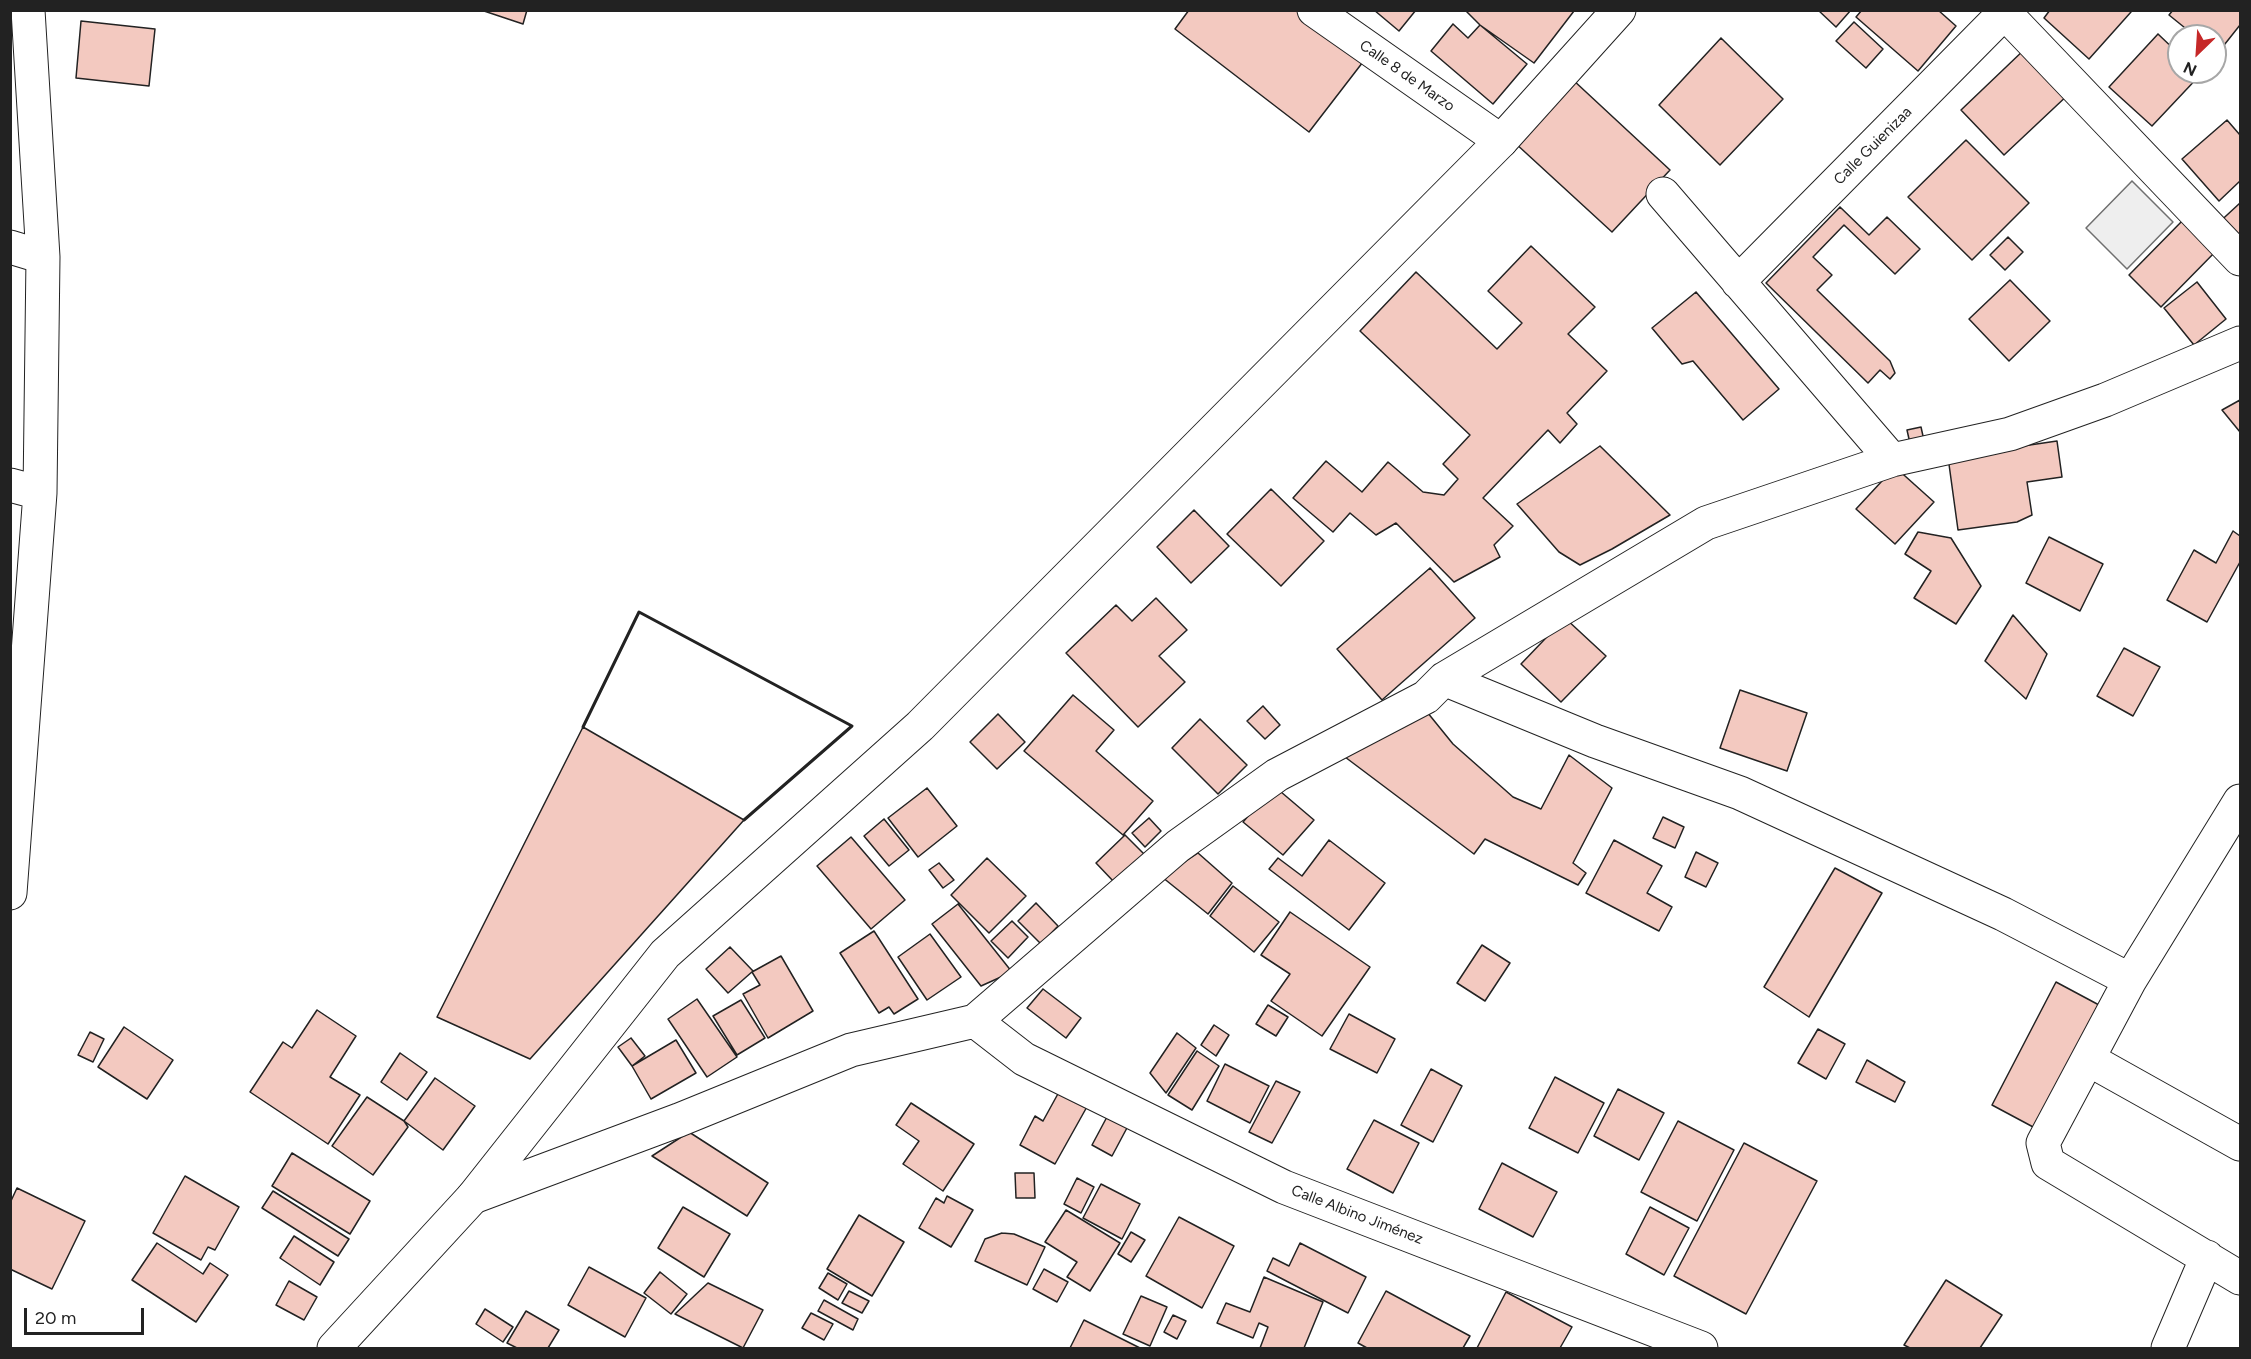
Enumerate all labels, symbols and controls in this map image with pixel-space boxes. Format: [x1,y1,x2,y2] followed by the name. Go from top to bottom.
[2167,24,2227,84] north arrow
[1356,36,1458,116] street label: Calle 8 de Marzo
[2180,58,2200,80] text: N
[1830,103,1916,189] street label: Calle Guienizaa
[1289,1182,1425,1248] street label: Calle Albino Jiménez
[27,1296,147,1334] scale bar
[35,1307,76,1329] text: 20 m

